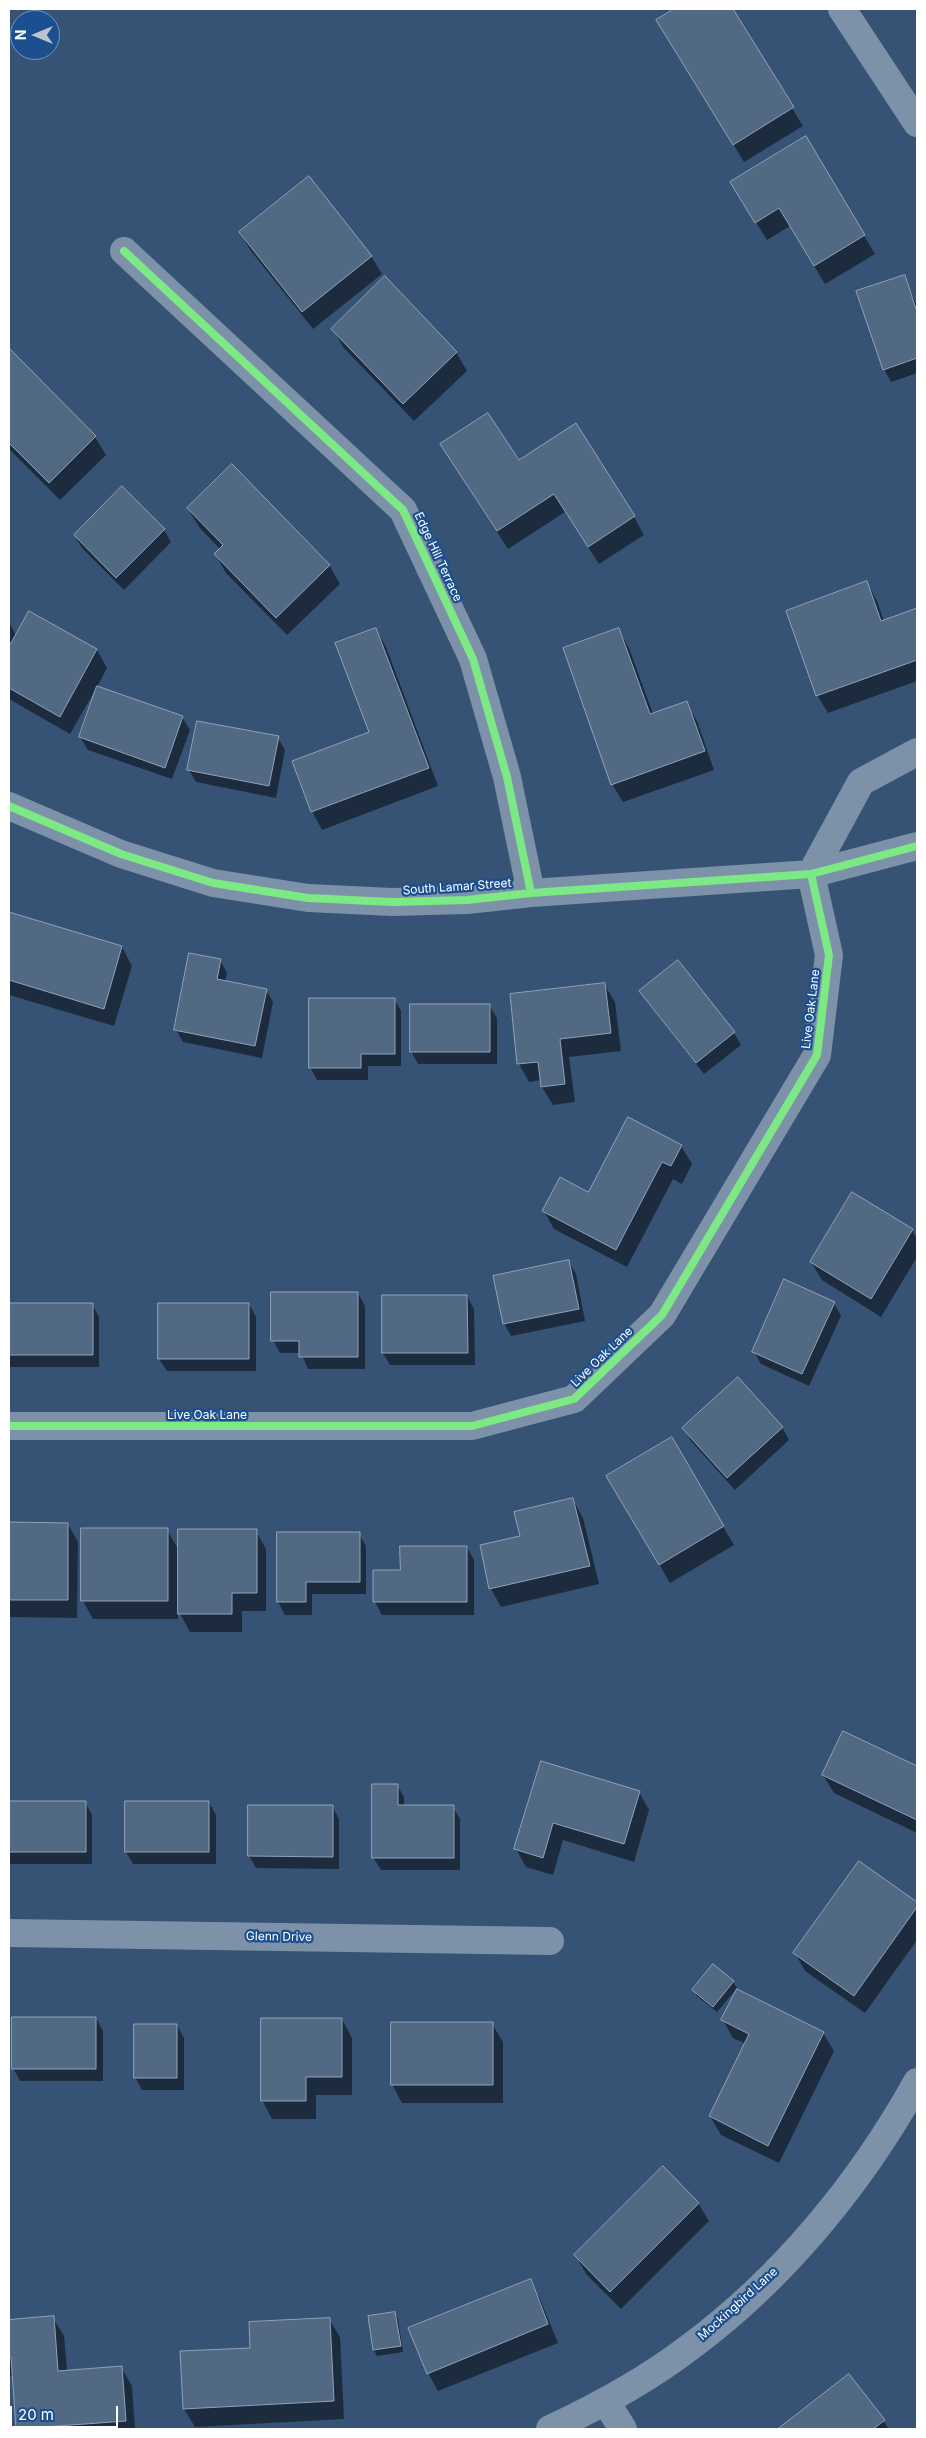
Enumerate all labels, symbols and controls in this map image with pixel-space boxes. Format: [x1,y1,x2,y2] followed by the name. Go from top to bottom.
[10,10,60,60] north arrow
[12,30,29,40] text: N
[411,510,465,604] street label: Edge Hill Terrace
[402,876,512,898] street label: South Lamar Street
[799,968,823,1050] street label: Live Oak Lane
[568,1324,636,1390] street label: Live Oak Lane
[167,1408,247,1422] street label: Live Oak Lane
[246,1929,312,1945] street label: Glenn Drive
[695,2265,781,2343] street label: Mockingbird Lane
[12,2396,120,2428] scale bar
[18,2405,54,2424] text: 20 m

